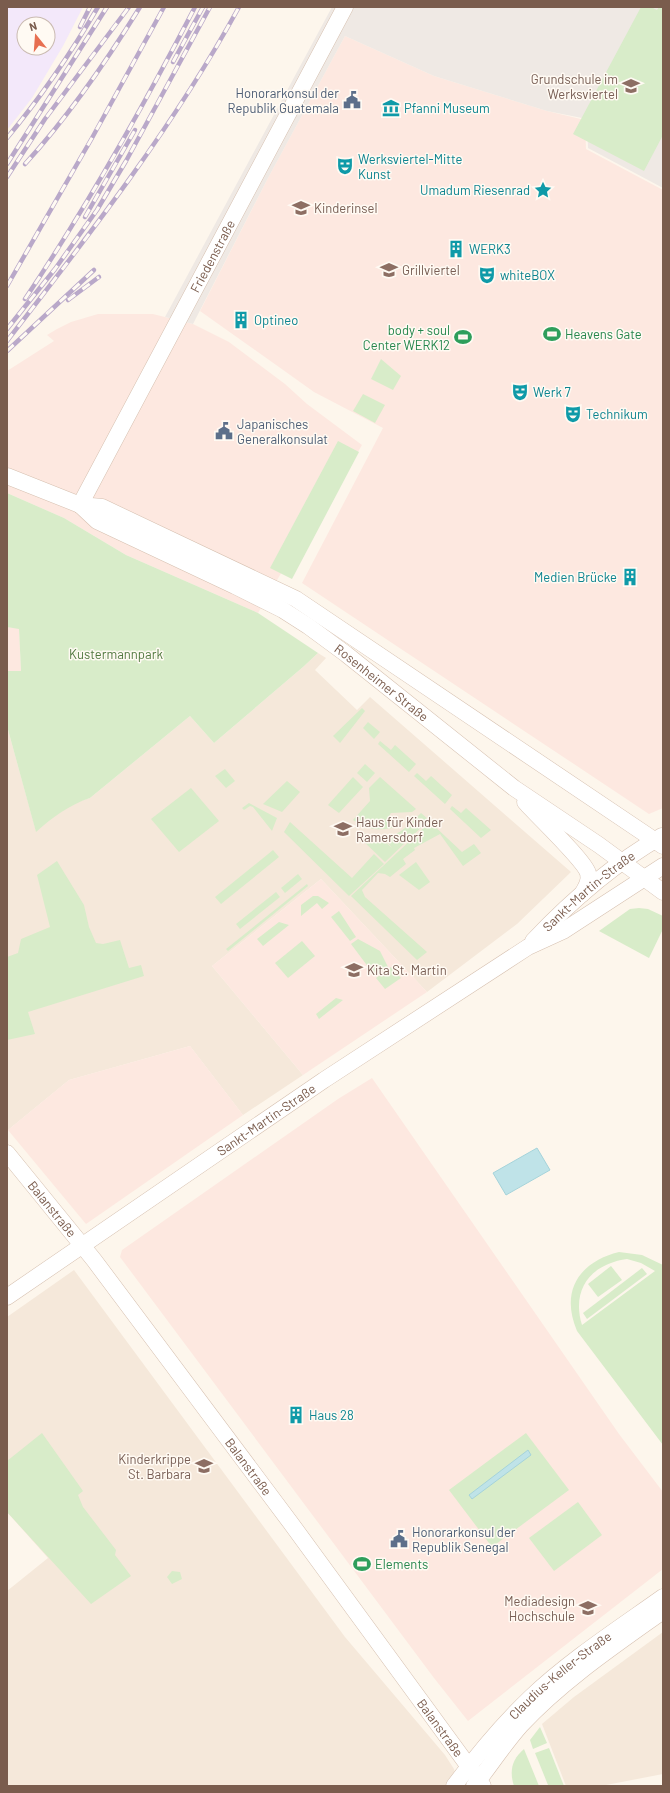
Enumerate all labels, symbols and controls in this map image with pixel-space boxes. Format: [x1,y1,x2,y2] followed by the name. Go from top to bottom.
[16,16,56,56] north arrow
[28,19,38,33] text: N
[531,71,618,102] place label: Grundschule im Werksviertel
[621,76,641,96] school or university icon: Grundschule im Werksviertel
[227,85,339,116] place label: Honorarkonsul der Republik Guatemala
[342,90,362,110] public building icon: Honorarkonsul der Republik Guatemala
[381,98,401,118] museum icon: Pfanni Museum
[404,100,490,116] place label: Pfanni Museum
[358,151,463,182] place label: Werksviertel-Mitte Kunst
[335,156,355,176] theatre icon: Werksviertel-Mitte Kunst
[533,180,553,200] place icon: Umadum Riesenrad
[420,182,530,198] place label: Umadum Riesenrad
[291,198,311,218] school or university icon: Kinderinsel
[314,200,377,216] place label: Kinderinsel
[187,217,238,295] street label: Friedenstraße
[446,239,466,259] building icon: WERK3
[469,241,511,257] place label: WERK3
[379,260,399,280] school or university icon: Grillviertel
[402,262,460,278] place label: Grillviertel
[477,265,497,285] theatre icon: whiteBOX
[500,267,555,283] place label: whiteBOX
[231,310,251,330] building icon: Optineo
[254,312,298,328] place label: Optineo
[363,322,450,353] place label: body + soul Center WERK12
[542,324,562,344] sports icon: Heavens Gate
[565,326,642,342] place label: Heavens Gate
[453,327,473,347] sports icon: body + soul Center WERK12
[510,382,530,402] theatre icon: Werk 7
[533,384,571,400] place label: Werk 7
[563,404,583,424] theatre icon: Technikum
[586,406,648,422] place label: Technikum
[237,416,328,447] place label: Japanisches Generalkonsulat
[214,421,234,441] public building icon: Japanisches Generalkonsulat
[620,567,640,587] building icon: Medien Brücke
[534,569,617,585] place label: Medien Brücke
[332,640,432,725] street label: Rosenheimer Straße
[69,646,163,662] park label: Kustermannpark
[356,814,443,845] place label: Haus für Kinder Ramersdorf
[333,819,353,839] school or university icon: Haus für Kinder Ramersdorf
[539,847,638,935] street label: Sankt-Martin-Straße
[344,960,364,980] school or university icon: Kita St. Martin
[367,962,447,978] place label: Kita St. Martin
[214,1080,319,1159] street label: Sankt-Martin-Straße
[25,1177,80,1240] street label: Balanstraße
[286,1405,306,1425] building icon: Haus 28
[309,1407,354,1423] place label: Haus 28
[222,1435,275,1499] street label: Balanstraße
[118,1451,191,1482] place label: Kinderkrippe St. Barbara
[194,1456,214,1476] school or university icon: Kinderkrippe St. Barbara
[412,1524,516,1555] place label: Honorarkonsul der Republik Senegal
[389,1529,409,1549] public building icon: Honorarkonsul der Republik Senegal
[352,1554,372,1574] sports icon: Elements
[375,1556,428,1572] place label: Elements
[504,1593,575,1624] place label: Mediadesign Hochschule
[578,1598,598,1618] school or university icon: Mediadesign Hochschule
[505,1628,614,1723] street label: Claudius-Keller-Straße
[414,1696,467,1760] street label: Balanstraße

